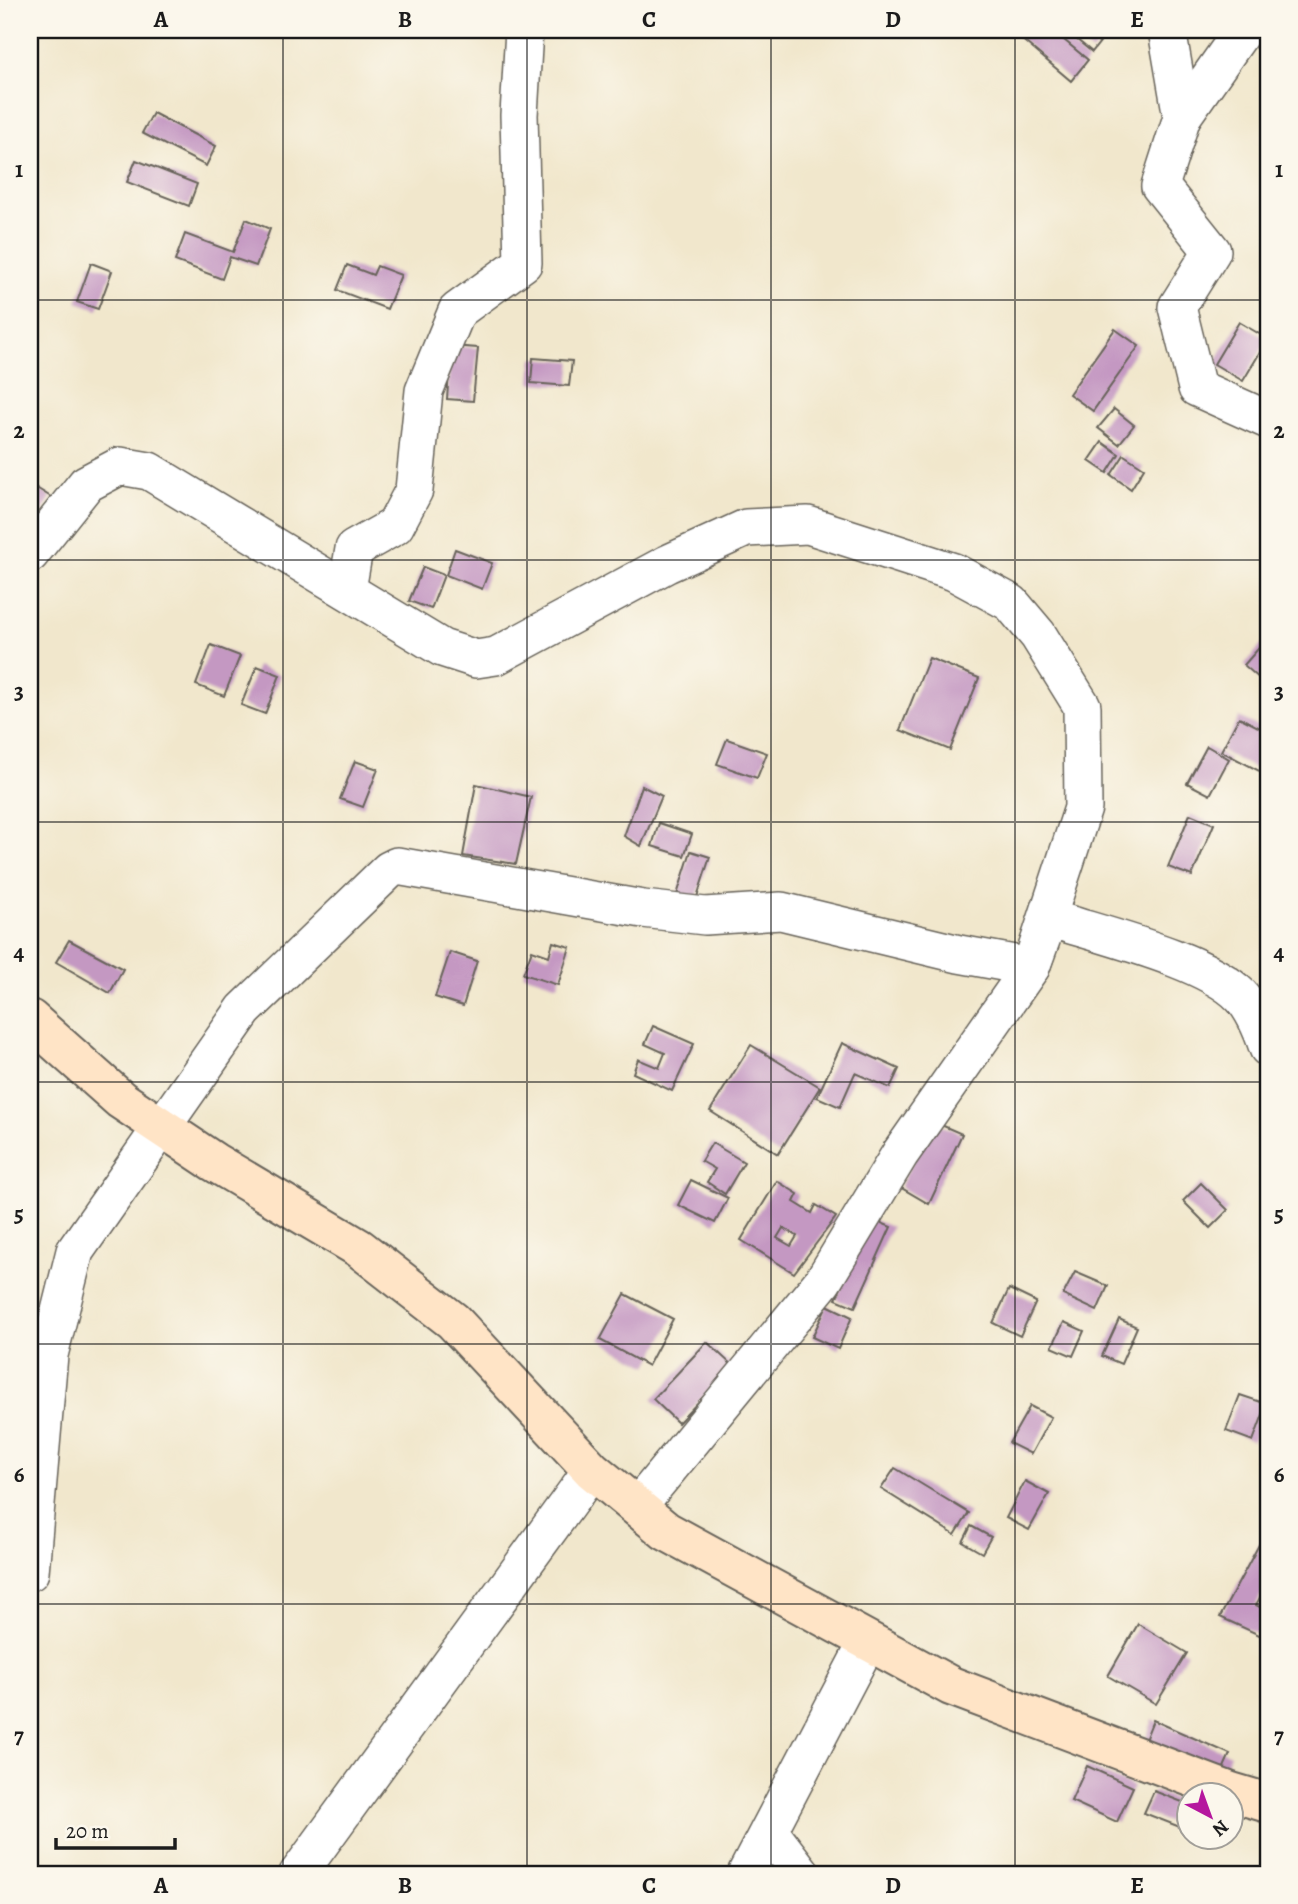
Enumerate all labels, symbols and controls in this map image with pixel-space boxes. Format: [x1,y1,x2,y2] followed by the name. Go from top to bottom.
[153,4,169,35] text: A
[398,4,412,35] text: B
[642,4,656,35] text: C
[885,4,901,35] text: D
[1130,4,1144,35] text: E
[15,154,23,185] text: 1
[1275,154,1283,185] text: 1
[13,415,25,446] text: 2
[1273,415,1285,446] text: 2
[14,676,24,707] text: 3
[1274,676,1284,707] text: 3
[14,937,25,968] text: 4
[1274,937,1285,968] text: 4
[14,1198,24,1229] text: 5
[1274,1198,1284,1229] text: 5
[14,1459,25,1490] text: 6
[1274,1459,1285,1490] text: 6
[14,1720,24,1751] text: 7
[1274,1720,1284,1751] text: 7
[1176,1782,1246,1852] north arrow
[56,1806,175,1850] scale bar
[1207,1814,1234,1843] text: N
[66,1817,109,1845] text: 20 m
[153,1870,169,1901] text: A
[398,1870,412,1901] text: B
[642,1870,656,1901] text: C
[885,1870,901,1901] text: D
[1130,1870,1144,1901] text: E

